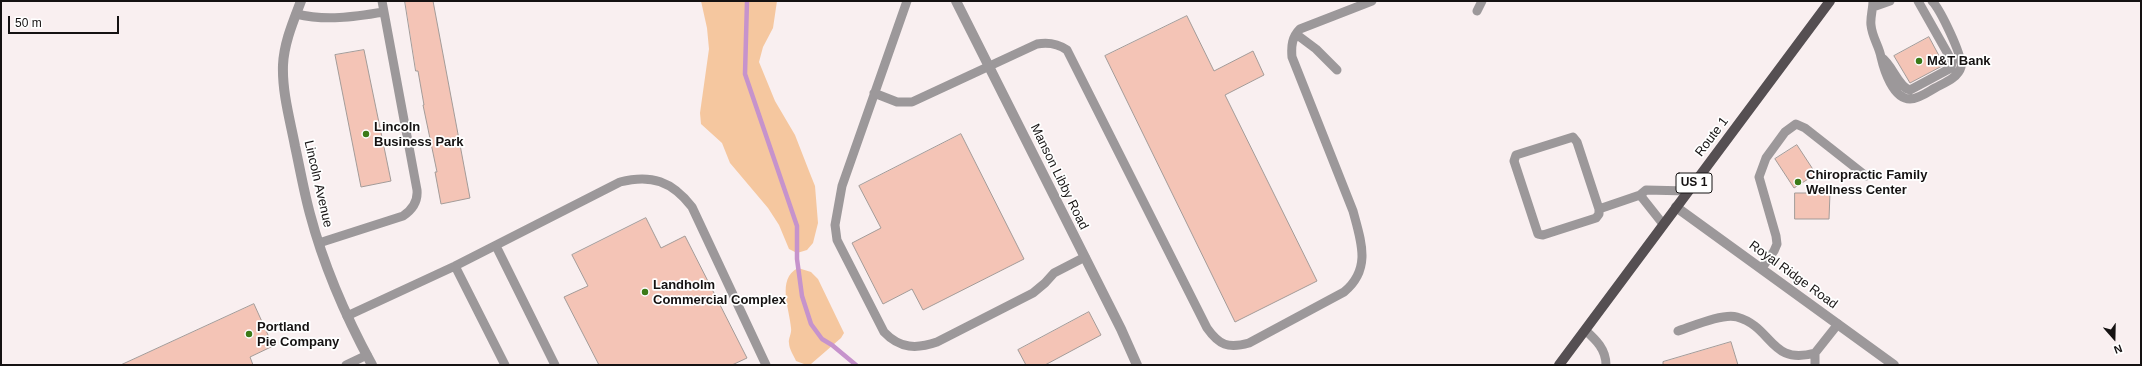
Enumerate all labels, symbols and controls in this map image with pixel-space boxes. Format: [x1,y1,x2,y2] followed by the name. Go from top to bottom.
[10,8,121,34] scale bar
[15,16,42,30] text: 50 m
[1927,53,1991,69] place label: M&T Bank
[1914,56,1924,66] marker: M&T Bank
[1692,114,1732,160] street label: Route 1
[374,119,464,150] place label: Lincoln Business Park
[1027,122,1091,232] street label: Manson Libby Road
[361,129,371,139] marker: Lincoln Business Park
[300,139,336,229] street label: Lincoln Avenue
[1806,167,1927,198] place label: Chiropractic Family Wellness Center
[1676,173,1712,193] road number: US 1
[1793,177,1803,187] marker: Chiropractic Family Wellness Center
[1746,238,1840,312] street label: Royal Ridge Road
[653,277,786,308] place label: Landholm Commercial Complex
[640,287,650,297] marker: Landholm Commercial Complex
[2094,318,2134,358] north arrow
[257,319,339,350] place label: Portland Pie Company
[244,329,254,339] marker: Portland Pie Company
[2112,342,2124,356] text: N

